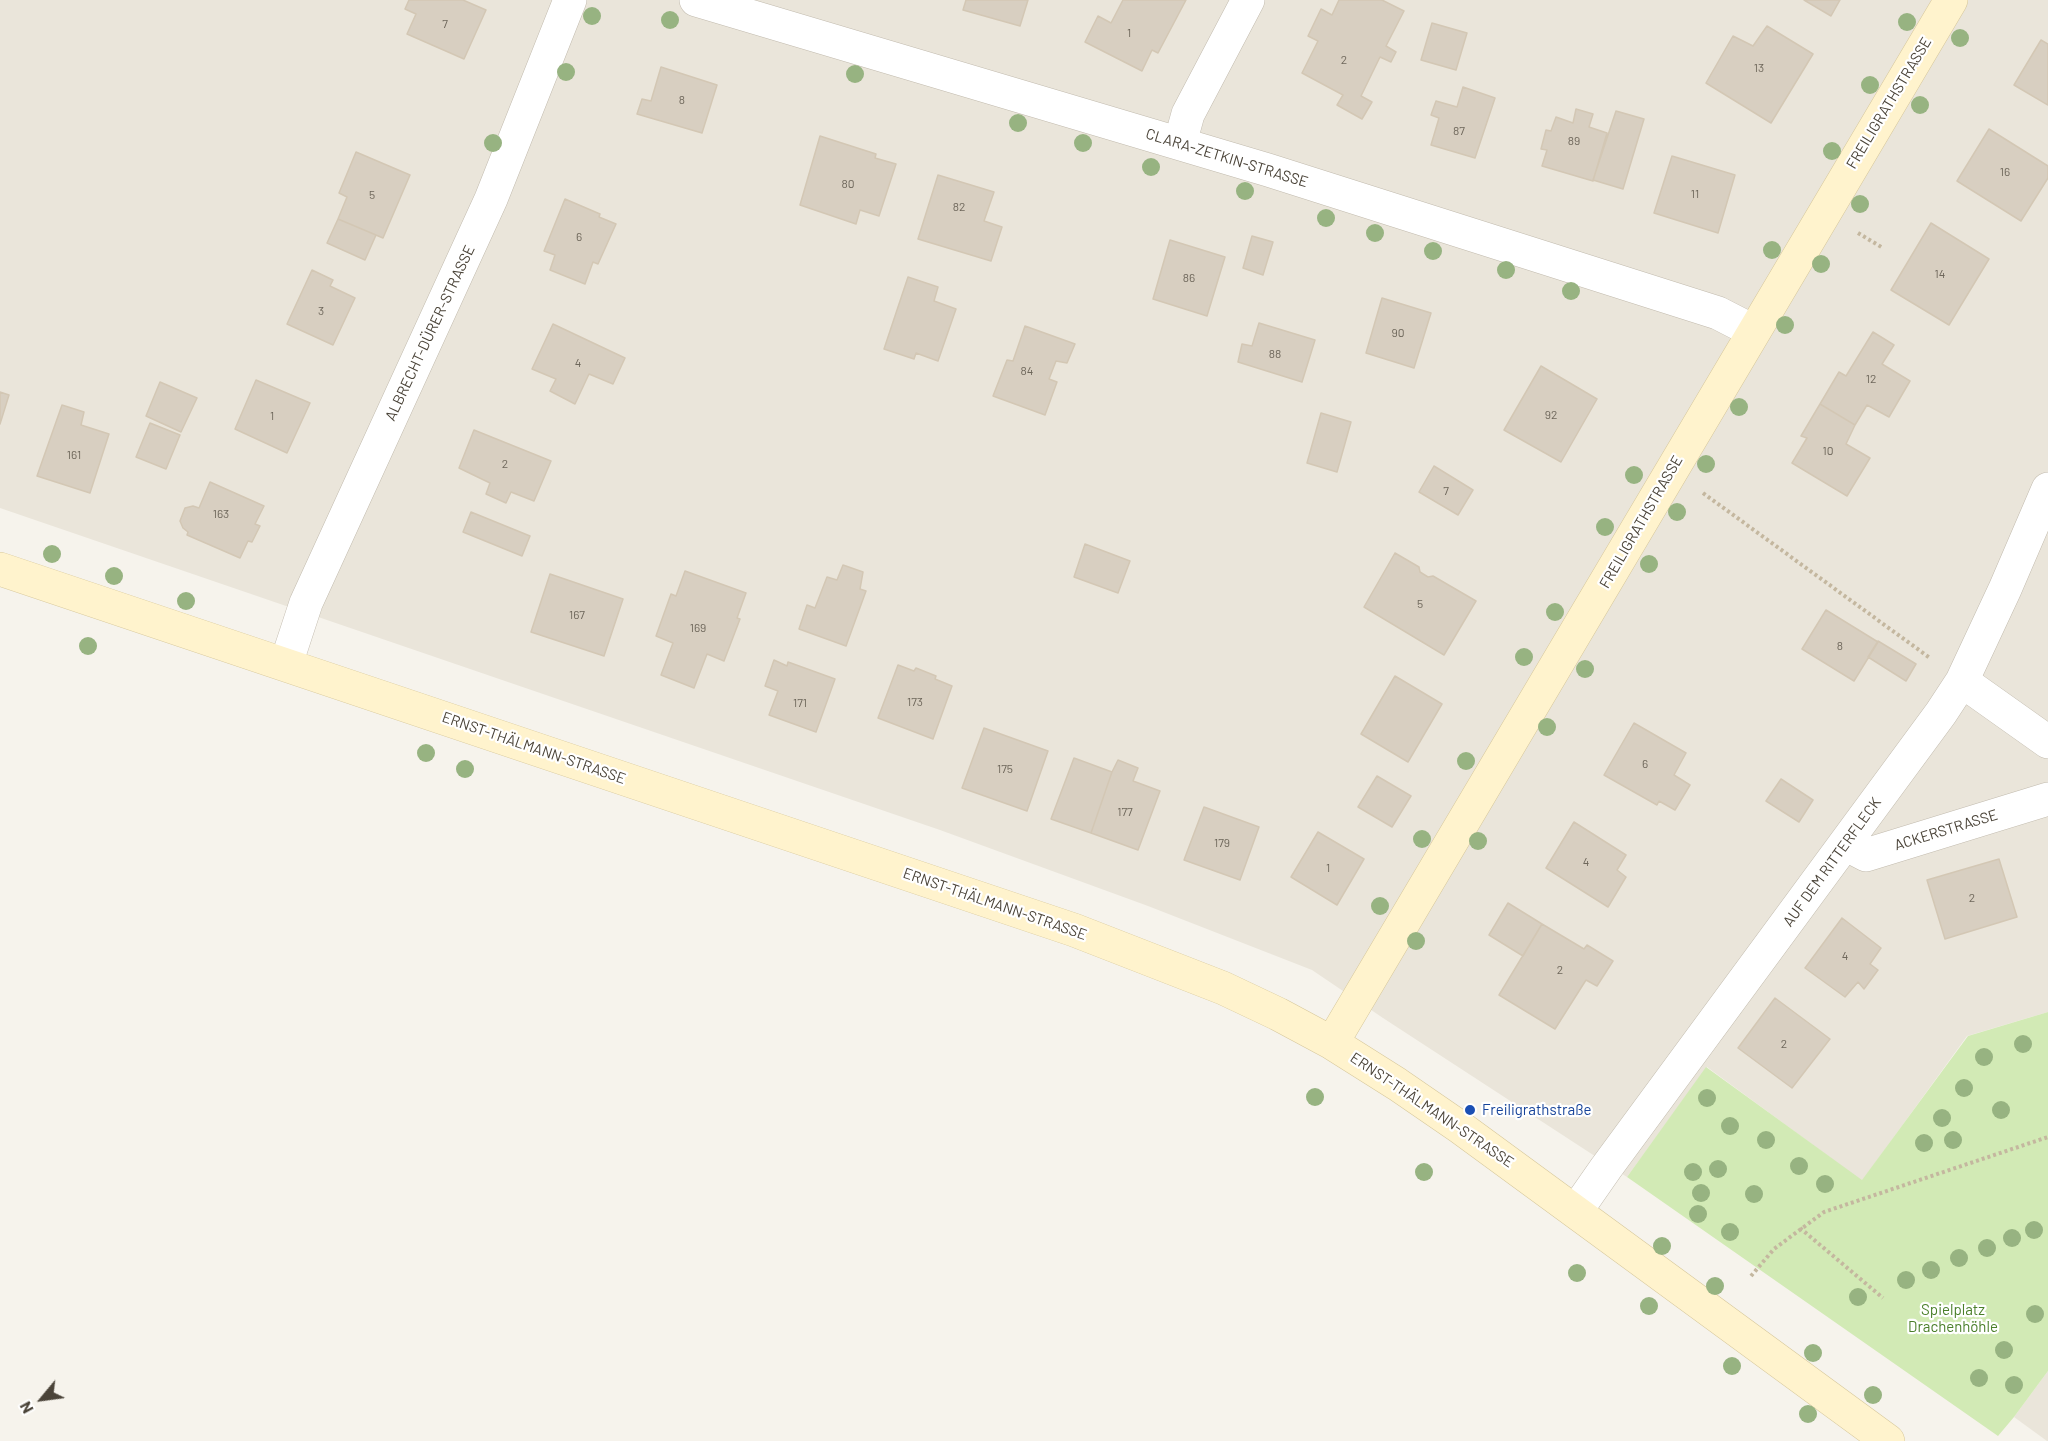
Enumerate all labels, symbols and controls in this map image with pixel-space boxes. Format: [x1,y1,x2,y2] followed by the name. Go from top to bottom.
[442,17,448,31] house number: 7
[1127,26,1131,40] house number: 1
[1843,34,1935,172] street label: FREILIGRATHSTRASSE
[1341,53,1347,67] house number: 2
[1754,61,1764,75] house number: 13
[679,93,685,107] house number: 8
[1453,124,1465,138] house number: 87
[1144,125,1310,191] street label: CLARA-ZETKIN-STRASSE
[1568,134,1580,148] house number: 89
[2000,165,2010,179] house number: 16
[841,177,855,191] house number: 80
[1691,187,1699,201] house number: 11
[369,188,375,202] house number: 5
[953,200,965,214] house number: 82
[576,230,582,244] house number: 6
[381,242,479,424] street label: ALBRECHT-DÜRER-STRASSE
[1935,267,1945,281] house number: 14
[1183,271,1195,285] house number: 86
[318,304,324,318] house number: 3
[1391,326,1405,340] house number: 90
[1269,347,1281,361] house number: 88
[575,356,581,370] house number: 4
[1021,364,1033,378] house number: 84
[1866,372,1876,386] house number: 12
[1545,408,1557,422] house number: 92
[270,409,274,423] house number: 1
[1823,444,1833,458] house number: 10
[67,448,81,462] house number: 161
[1596,452,1686,592] street label: FREILIGRATHSTRASSE
[502,457,508,471] house number: 2
[1443,484,1449,498] house number: 7
[213,507,229,521] house number: 163
[1417,597,1423,611] house number: 5
[569,608,585,622] house number: 167
[690,621,706,635] house number: 169
[1837,639,1843,653] house number: 8
[907,695,923,709] house number: 173
[793,696,807,710] house number: 171
[440,708,628,788] street label: ERNST-THÄLMANN-STRASSE
[1642,757,1648,771] house number: 6
[997,762,1013,776] house number: 175
[1779,794,1885,930] street label: AUF DEM RITTERFLECK
[1117,805,1133,819] house number: 177
[1892,806,2000,854] street label: ACKERSTRASSE
[1214,836,1230,850] house number: 179
[1583,855,1589,869] house number: 4
[1326,861,1330,875] house number: 1
[901,864,1089,944] street label: ERNST-THÄLMANN-STRASSE
[1969,891,1975,905] house number: 2
[1842,949,1848,963] house number: 4
[1557,963,1563,977] house number: 2
[1781,1037,1787,1051] house number: 2
[1347,1049,1517,1171] street label: ERNST-THÄLMANN-STRASSE
[1482,1101,1592,1119] place label: Freiligrathstraße
[1463,1103,1477,1117] marker: Freiligrathstraße
[1908,1301,1998,1336] park label: Spielplatz Drachenhöhle
[12,1369,72,1429] north arrow
[15,1399,37,1417] text: N

